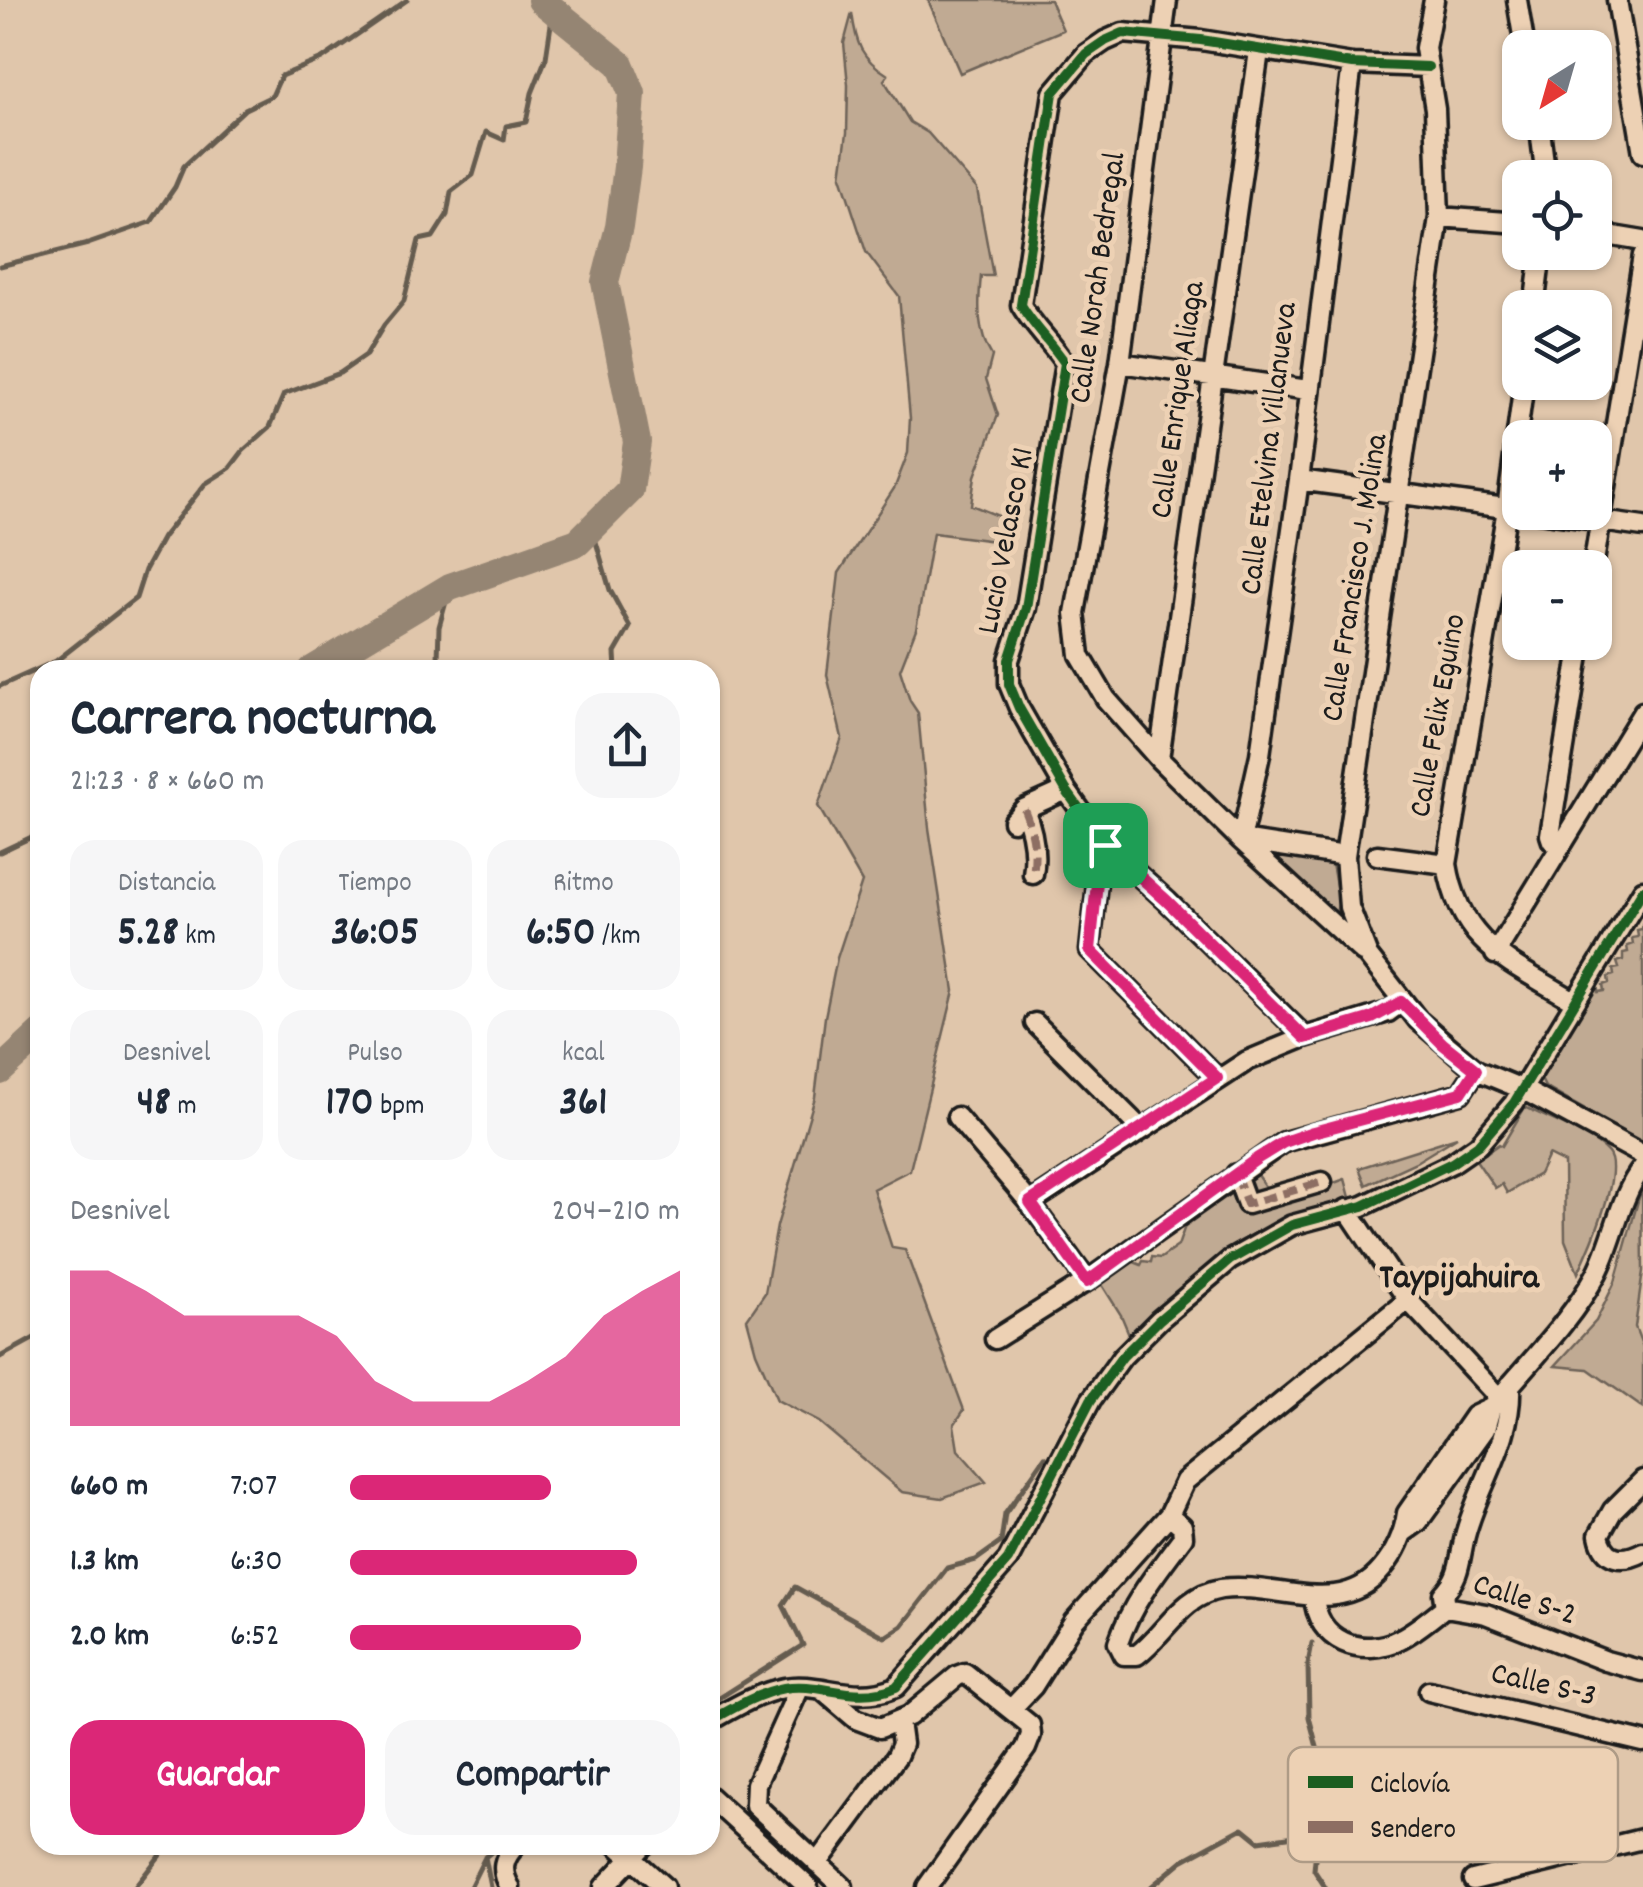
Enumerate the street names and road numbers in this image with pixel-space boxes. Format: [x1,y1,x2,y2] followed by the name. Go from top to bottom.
[1060,149,1140,407] street label: Calle Norah Bedregal
[1141,278,1220,521] street label: Calle Enrique Aliaga
[1230,299,1312,598] street label: Calle Etelvina Villanueva
[1312,430,1403,725] street label: Calle Francisco J. Molina
[967,444,1049,638] street label: Lucio Velasco K1
[1399,611,1481,821] street label: Calle Felix Eguino
[1466,1564,1582,1640] street label: Calle S-2
[1486,1653,1600,1721] street label: Calle S-3

